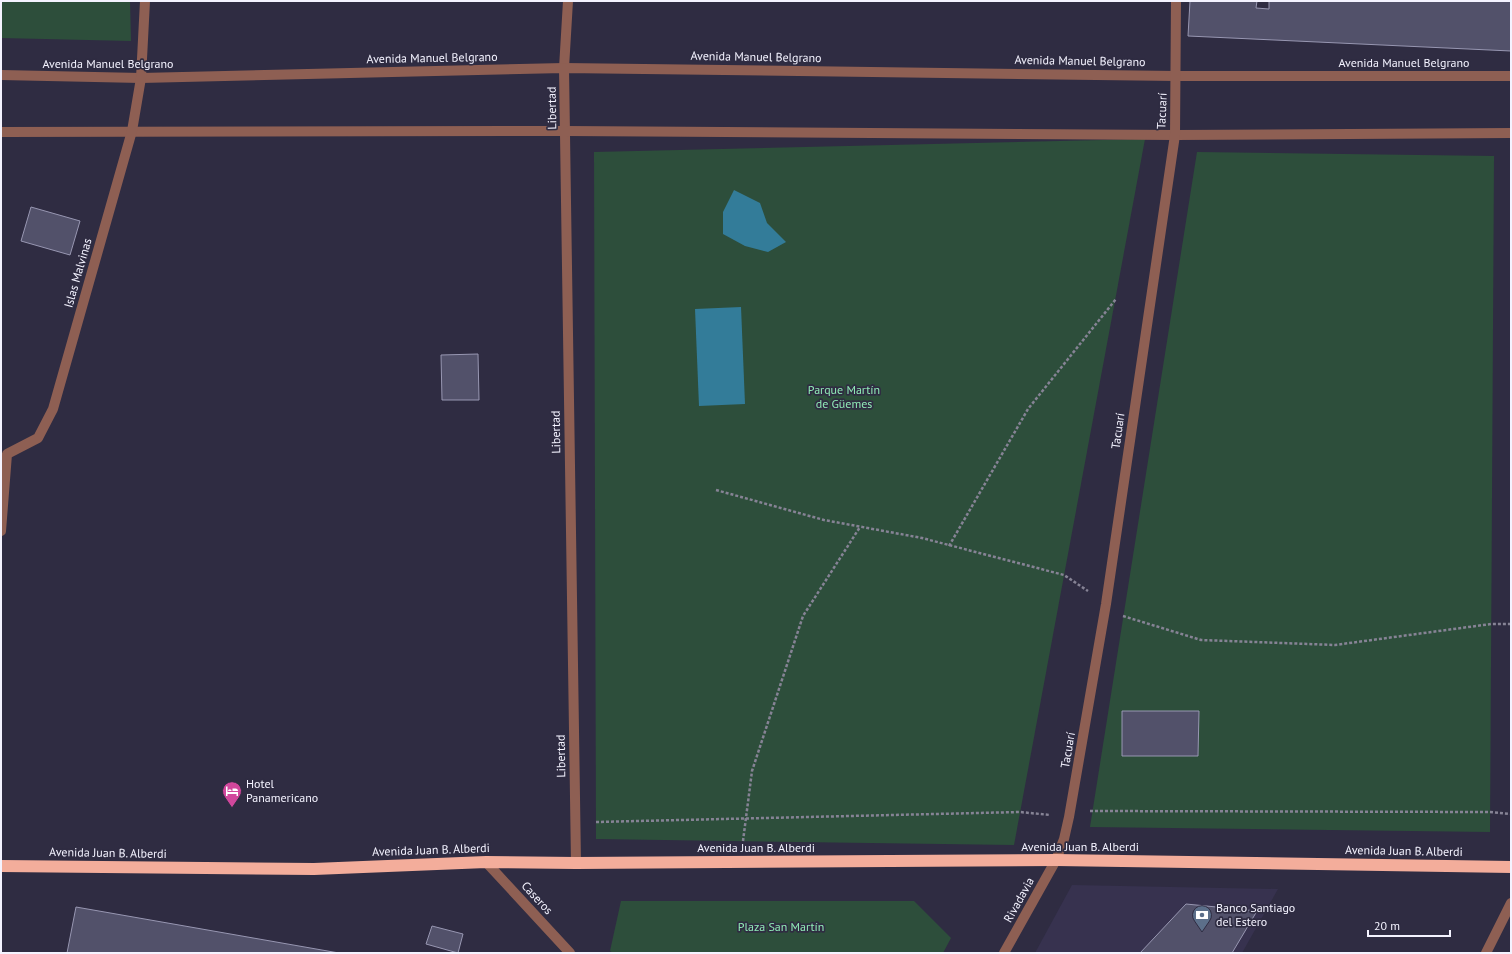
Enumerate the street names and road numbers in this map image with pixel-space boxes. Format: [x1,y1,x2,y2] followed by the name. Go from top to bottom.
[690,48,822,65] street label: Avenida Manuel Belgrano
[366,49,498,66] street label: Avenida Manuel Belgrano
[1014,52,1146,69] street label: Avenida Manuel Belgrano
[1338,55,1470,70] street label: Avenida Manuel Belgrano
[42,56,174,71] street label: Avenida Manuel Belgrano
[544,86,559,130] street label: Libertad
[1153,92,1170,129] street label: Tacuarí
[60,236,95,309] street label: Islas Malvinas
[548,410,563,454] street label: Libertad
[1108,412,1127,450] street label: Tacuarí
[1057,731,1078,769] street label: Tacuarí
[553,734,568,778] street label: Libertad
[1021,839,1139,854] street label: Avenida Juan B. Alberdi
[372,840,490,859] street label: Avenida Juan B. Alberdi
[697,840,815,855] street label: Avenida Juan B. Alberdi
[1345,842,1463,859] street label: Avenida Juan B. Alberdi
[49,844,167,861] street label: Avenida Juan B. Alberdi
[1000,874,1037,925] street label: Rivadavia
[518,878,556,917] street label: Caseros

